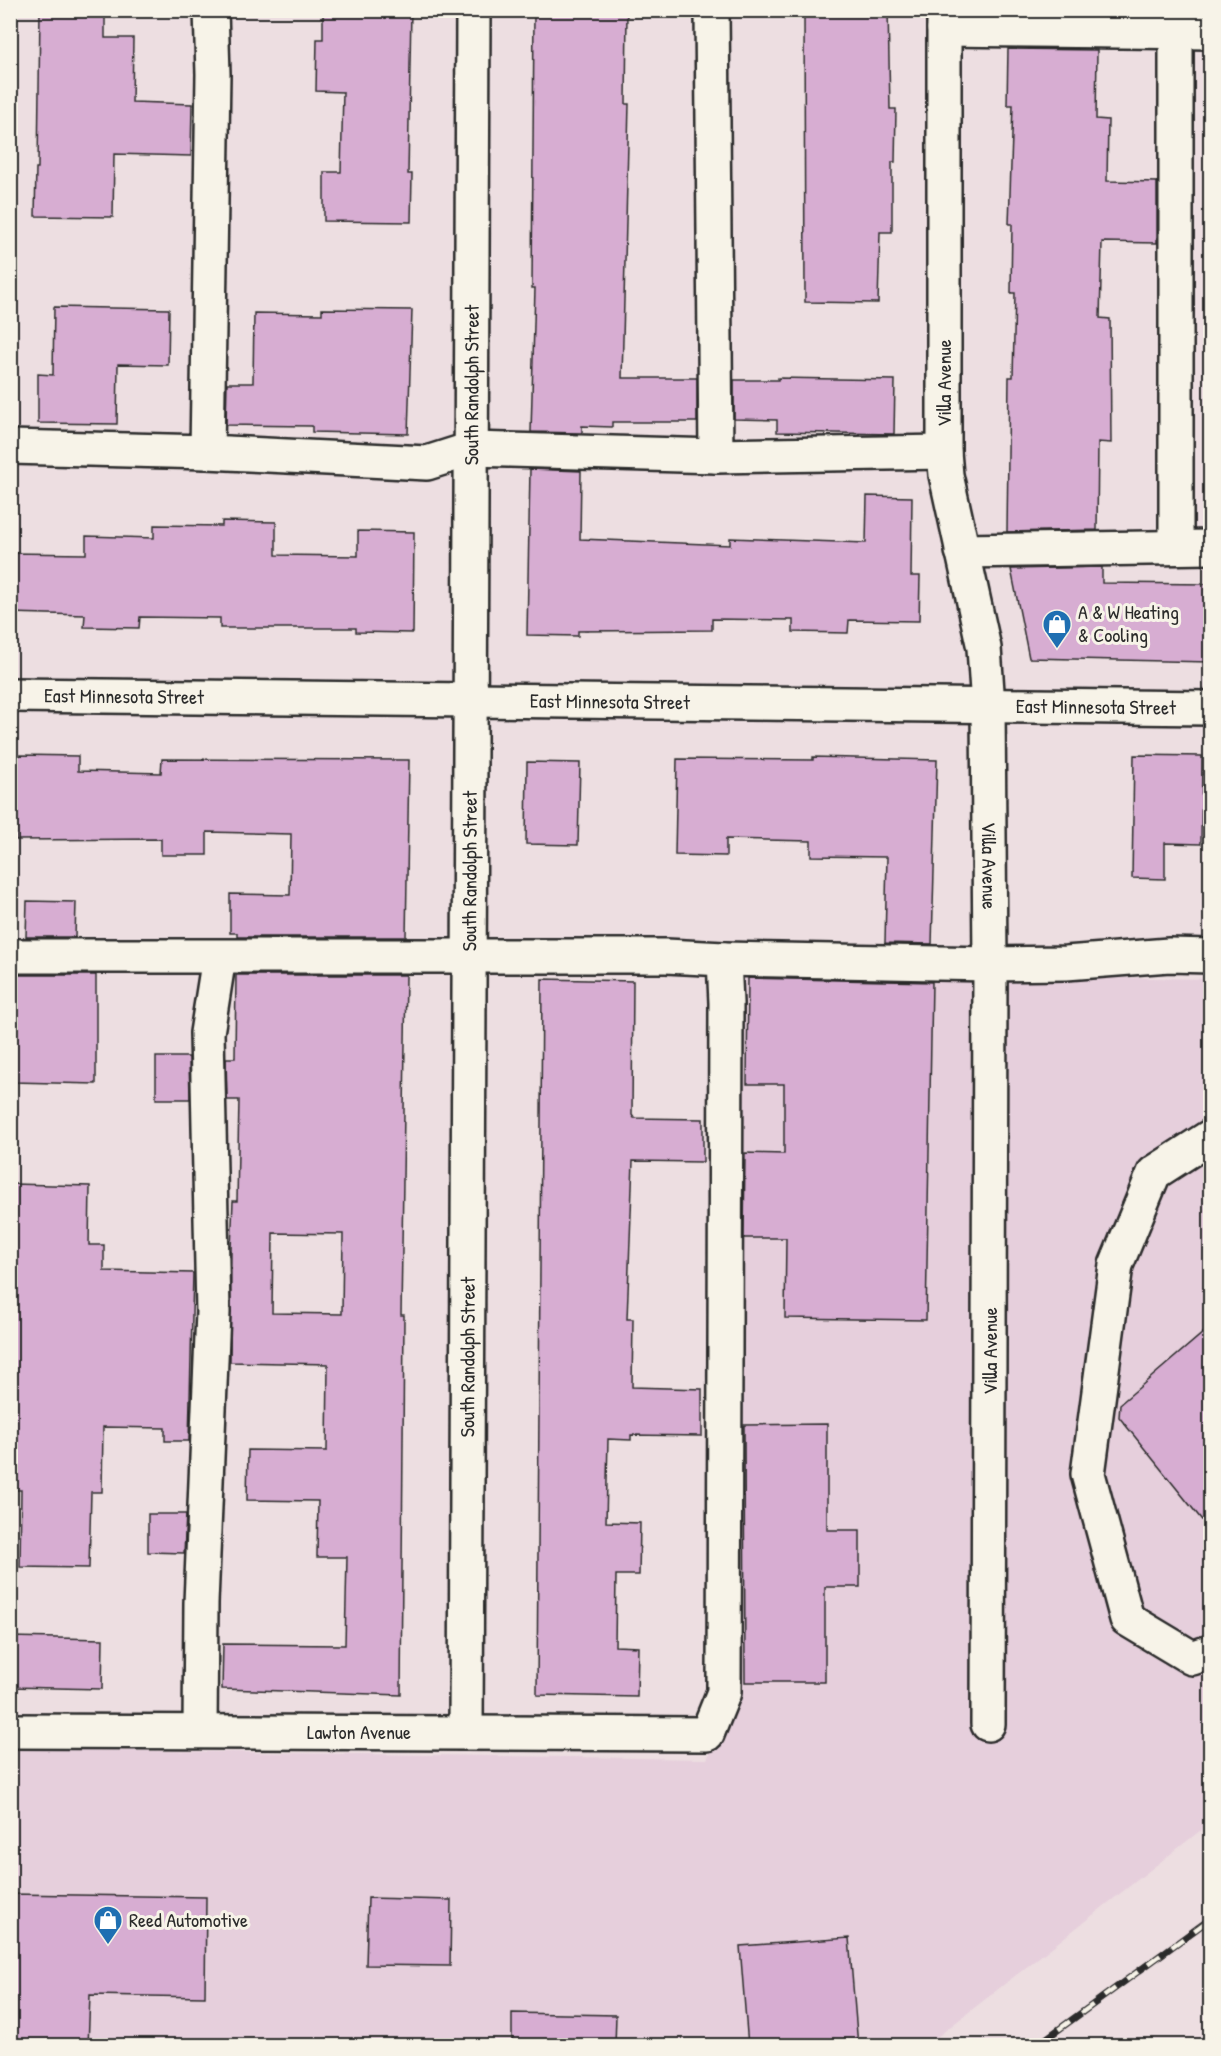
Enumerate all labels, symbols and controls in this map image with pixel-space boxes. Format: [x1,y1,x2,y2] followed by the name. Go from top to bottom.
[457,304,485,465] street label: South Randolph Street
[930,339,957,427] street label: Villa Avenue
[1078,598,1179,648] place label: A & W Heating & Cooling
[1041,608,1073,650] shop icon: A & W Heating & Cooling
[44,681,205,710] street label: East Minnesota Street
[530,687,691,715] street label: East Minnesota Street
[1016,692,1177,721] street label: East Minnesota Street
[455,790,483,951] street label: South Randolph Street
[976,822,1004,910] street label: Villa Avenue
[453,1276,481,1437] street label: South Randolph Street
[976,1307,1003,1395] street label: Villa Avenue
[307,1718,411,1745] street label: Lawton Avenue
[92,1904,124,1946] shop icon: Reed Automotive
[129,1906,248,1933] place label: Reed Automotive

